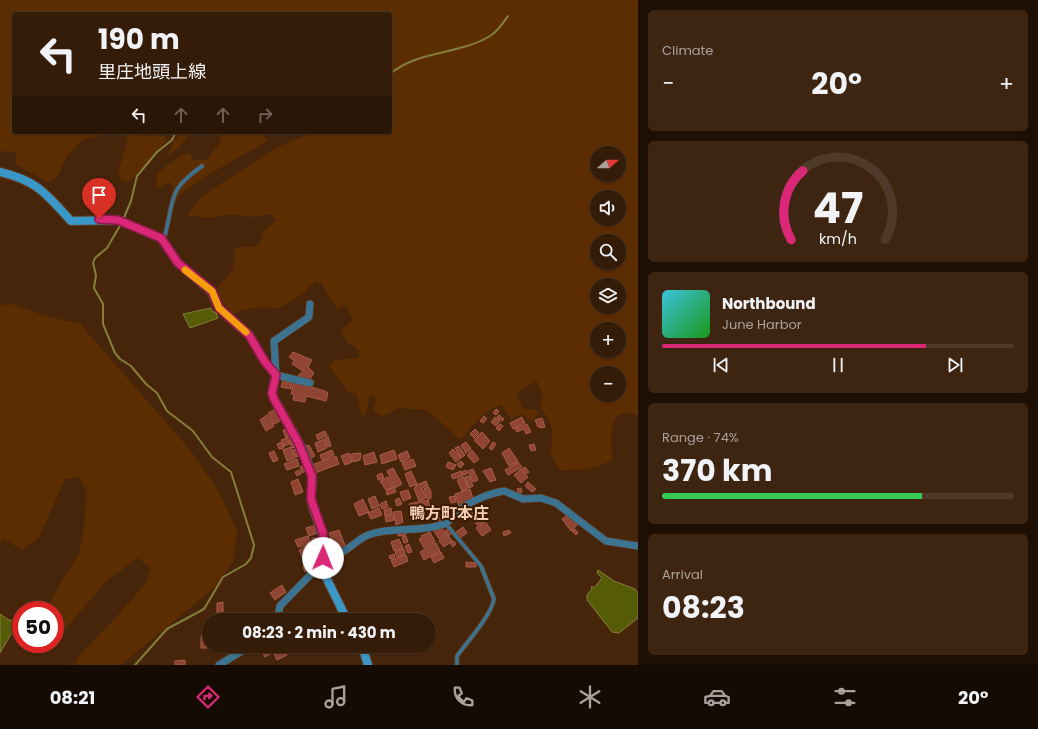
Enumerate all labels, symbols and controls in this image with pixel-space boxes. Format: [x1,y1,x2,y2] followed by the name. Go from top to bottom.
[98,20,180,59] text: 190 m
[32,28,84,80] icon: left
[662,41,713,60] text: Climate
[98,59,206,84] text: 里庄地頭上線
[811,62,862,105] text: 20°
[662,68,674,99] text: −
[999,68,1014,99] text: +
[128,104,150,126] icon: left
[170,104,192,126] icon: ahead
[212,104,234,126] icon: ahead
[254,104,276,126] icon: right
[590,146,626,182] north arrow
[590,146,626,402] map controls
[82,178,116,219] pin
[813,178,863,237] text: 47
[88,184,110,206] icon: arrive
[590,190,626,226] button: sound
[819,228,857,248] text: km/h
[590,234,626,270] button: search
[590,278,626,314] button: layers
[722,293,816,314] text: Northbound
[722,315,802,334] text: June Harbor
[590,322,626,358] button: +
[710,354,732,376] icon: previous
[827,354,849,376] icon: pause
[944,354,966,376] icon: next
[590,366,626,402] button: −
[662,428,739,447] text: Range · 74%
[662,449,772,492] text: 370 km
[409,502,489,525] district label: 鴨方町本庄
[302,537,344,579] position arrow
[662,565,703,584] text: Arrival
[662,586,745,629] text: 08:23
[12,601,64,653] speed limit sign: 50
[242,622,396,643] text: 08:23 · 2 min · 430 m
[194,683,222,711] icon: directions
[322,683,350,711] icon: music
[449,683,477,711] icon: phone
[576,683,604,711] icon: climate
[703,683,731,711] icon: car
[831,683,859,711] icon: filters
[50,685,95,710] text: 08:21
[958,685,988,710] text: 20°

